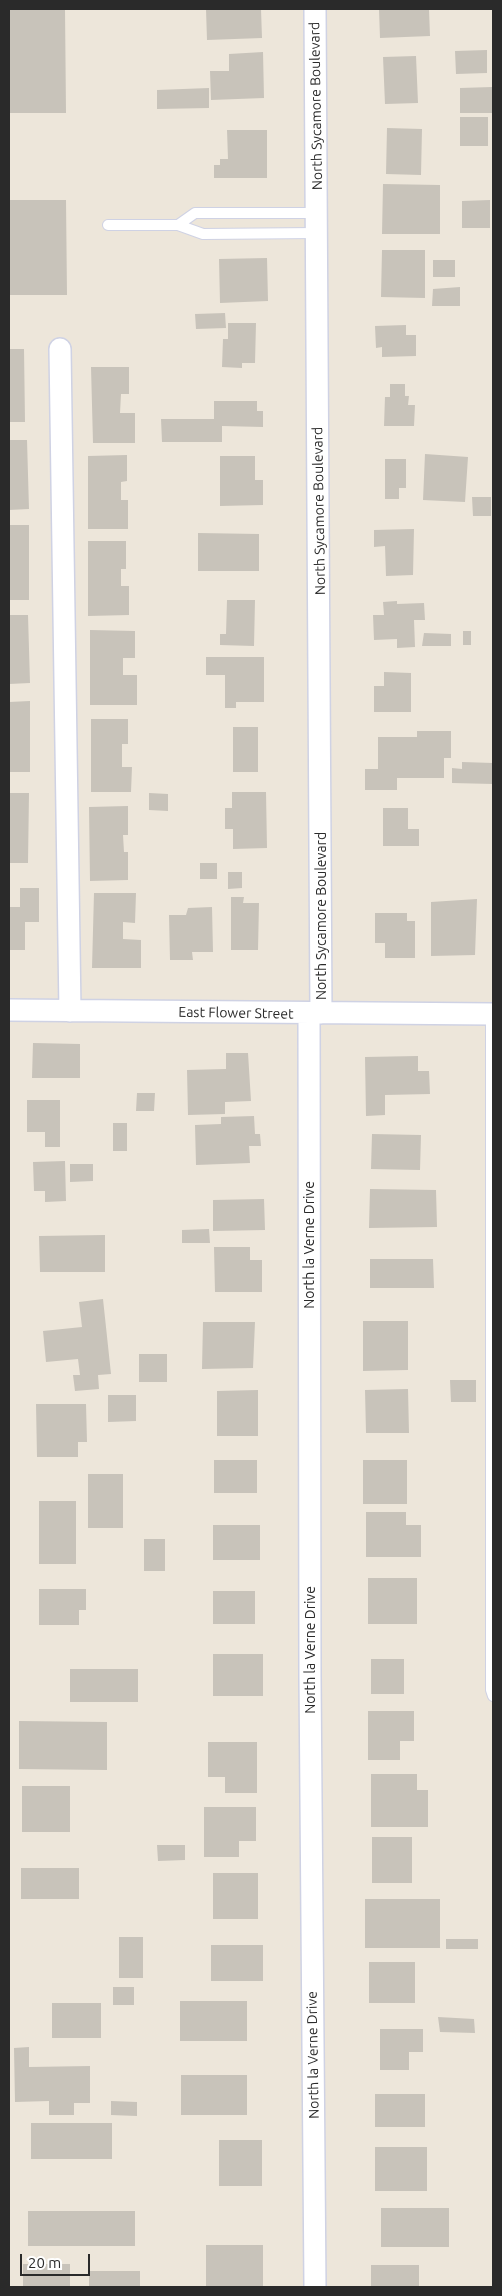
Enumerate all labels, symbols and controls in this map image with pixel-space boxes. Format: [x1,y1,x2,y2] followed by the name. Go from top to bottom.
[306,22,326,190] street label: North Sycamore Boulevard
[309,427,329,595] street label: North Sycamore Boulevard
[313,832,329,1000] street label: North Sycamore Boulevard
[178,1004,294,1022] street label: East Flower Street
[301,1181,317,1309] street label: North la Verne Drive
[302,1586,318,1714] street label: North la Verne Drive
[303,1991,323,2119] street label: North la Verne Drive
[22,2244,92,2276] scale bar
[28,2254,61,2271] text: 20 m

